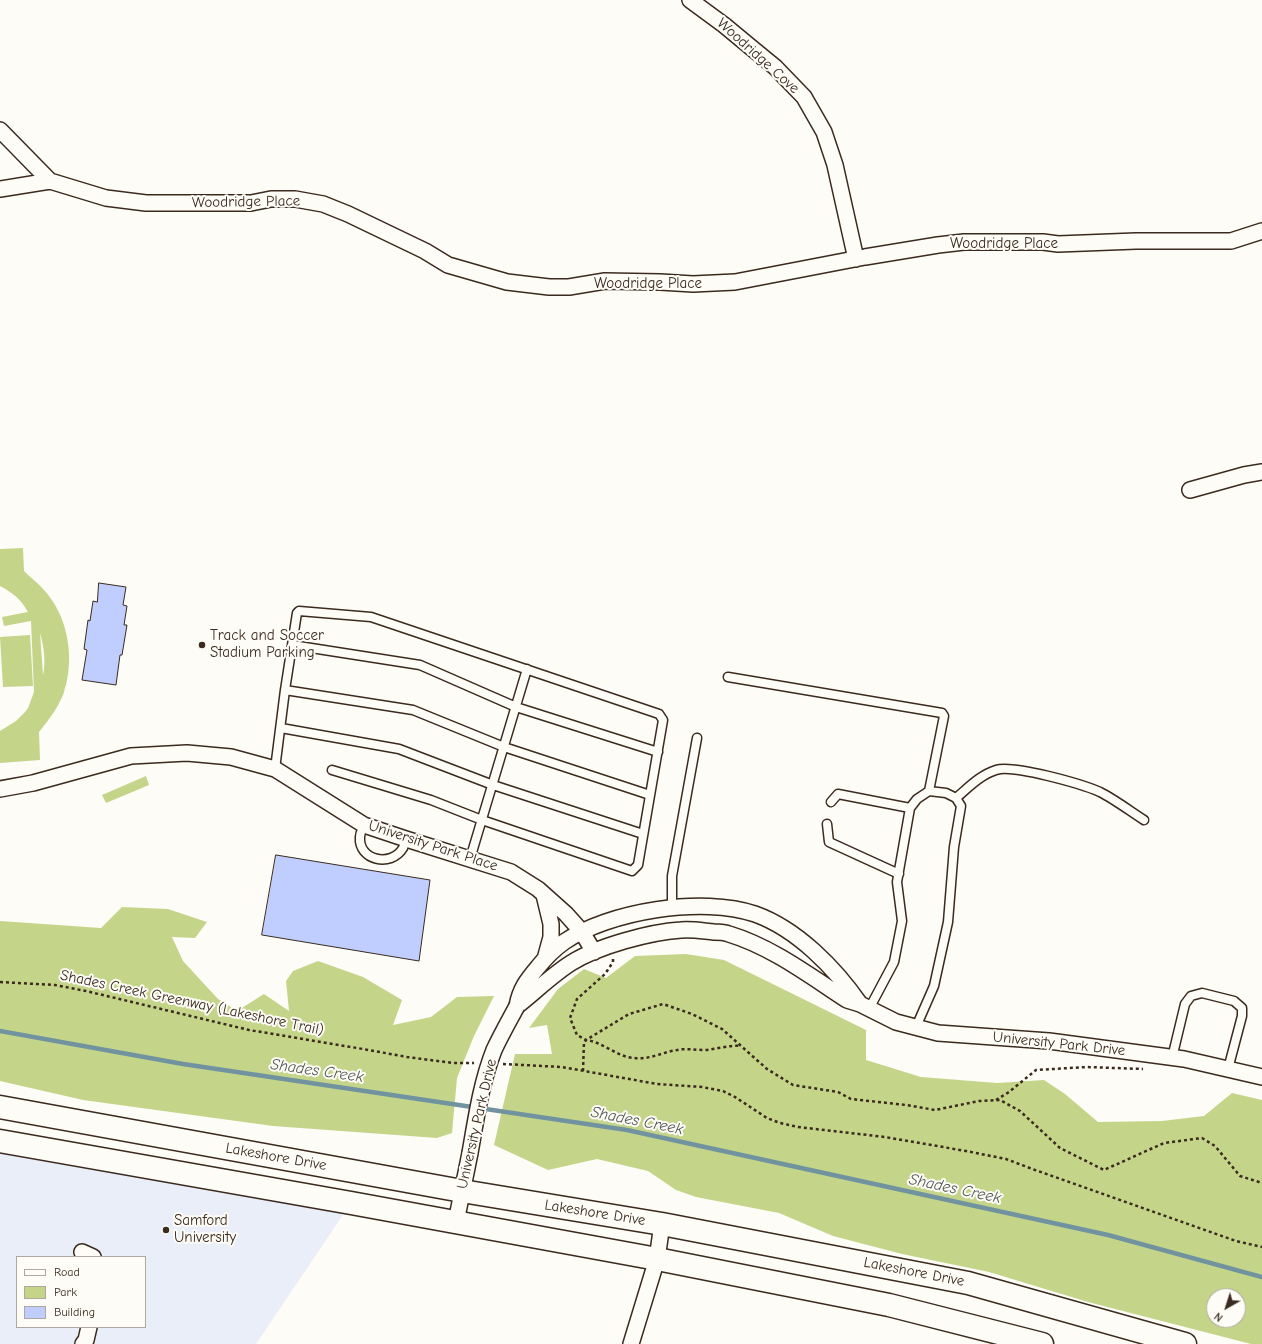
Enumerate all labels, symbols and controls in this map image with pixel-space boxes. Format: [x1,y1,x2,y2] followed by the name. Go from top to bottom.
[713,14,803,98] street label: Woodridge Cove
[192,192,300,212] street label: Woodridge Place
[950,235,1058,253] street label: Woodridge Place
[594,275,702,293] street label: Woodridge Place
[210,627,324,662] place label: Track and Soccer Stadium Parking
[197,640,207,650] marker: Track and Soccer Stadium Parking
[366,817,500,875] street label: University Park Place
[59,966,325,1040] street label: Shades Creek Greenway (Lakeshore Trail)
[992,1028,1126,1060] street label: University Park Drive
[269,1055,365,1087] water label: Shades Creek
[453,1057,501,1191] street label: University Park Drive
[589,1103,685,1139] water label: Shades Creek
[224,1139,328,1175] street label: Lakeshore Drive
[907,1170,1003,1208] water label: Shades Creek
[543,1196,647,1230] street label: Lakeshore Drive
[174,1212,236,1247] place label: Samford University
[161,1225,171,1235] marker: Samford University
[862,1253,966,1291] street label: Lakeshore Drive
[16,1256,146,1328] legend
[54,1265,80,1279] text: Road
[54,1285,77,1299] text: Park
[1206,1288,1246,1328] north arrow
[54,1305,95,1319] text: Building
[1212,1310,1226,1324] text: N

